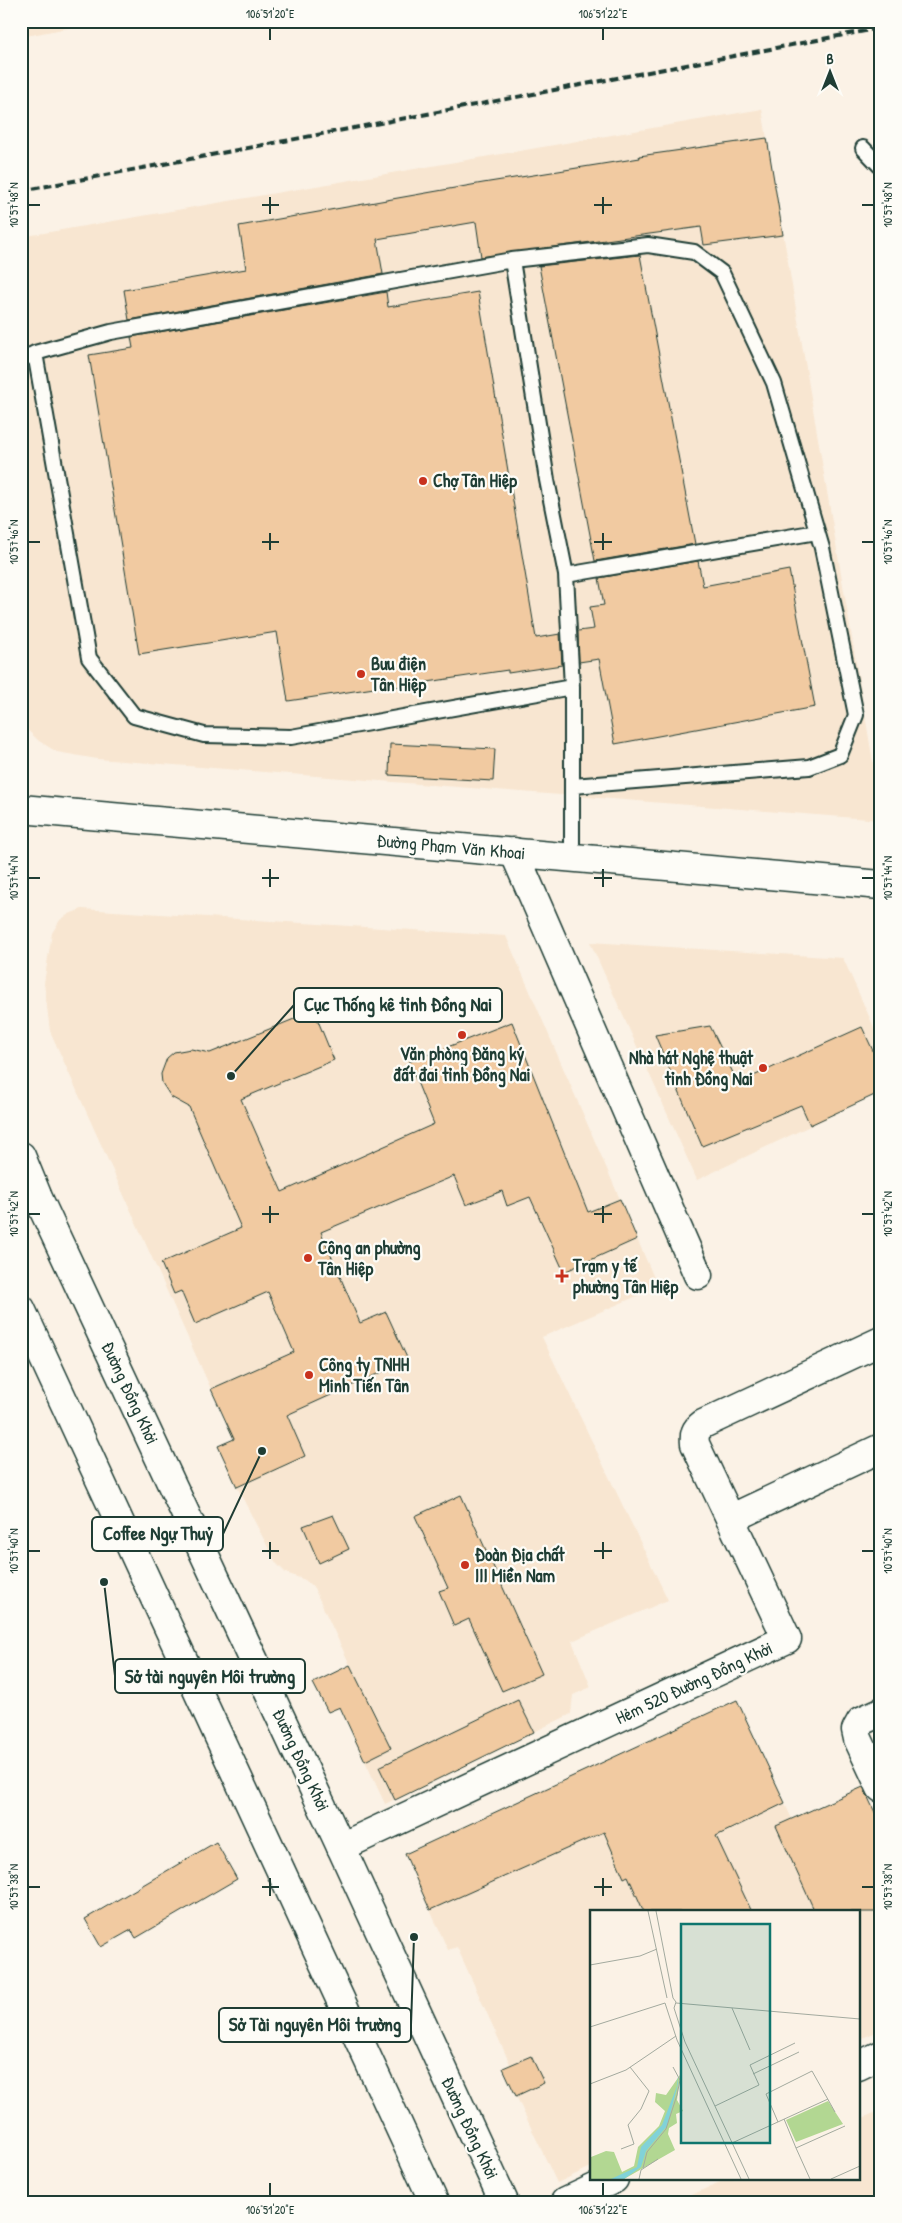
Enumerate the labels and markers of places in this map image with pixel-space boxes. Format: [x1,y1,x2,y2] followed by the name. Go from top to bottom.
[433,468,517,494] place label: Chợ Tân Hiệp
[417,475,429,487] marker: Chợ Tân Hiệp
[370,651,426,698] place label: Bưu điện Tân Hiệp
[355,668,367,680] marker: Bưu điện Tân Hiệp
[294,988,502,1022] callout: Cục Thống kê tỉnh Đồng Nai
[456,1029,468,1041] marker: Văn phòng Đăng ký đất đai tỉnh Đồng Nai
[394,1041,530,1088] place label: Văn phòng Đăng ký đất đai tỉnh Đồng Nai
[629,1045,754,1092] place label: Nhà hát Nghệ thuật tỉnh Đồng Nai
[757,1062,769,1074] marker: Nhà hát Nghệ thuật tỉnh Đồng Nai
[317,1235,421,1282] place label: Công an phường Tân Hiệp
[302,1252,314,1264] marker: Công an phường Tân Hiệp
[572,1253,678,1300] place label: Trạm y tế phường Tân Hiệp
[555,1269,569,1283] marker: Trạm y tế phường Tân Hiệp
[319,1352,410,1398] place label: Công ty TNHH Minh Tiến Tân
[303,1369,315,1381] marker: Công ty TNHH Minh Tiến Tân
[92,1517,223,1551] callout: Coffee Ngự Thuỷ
[475,1542,565,1588] place label: Đoàn Địa chất III Miền Nam
[459,1559,471,1571] marker: Đoàn Địa chất III Miền Nam
[115,1659,305,1693] callout: Sở tài nguyên Môi trường
[219,2008,411,2042] callout: Sở Tài nguyên Môi trường

